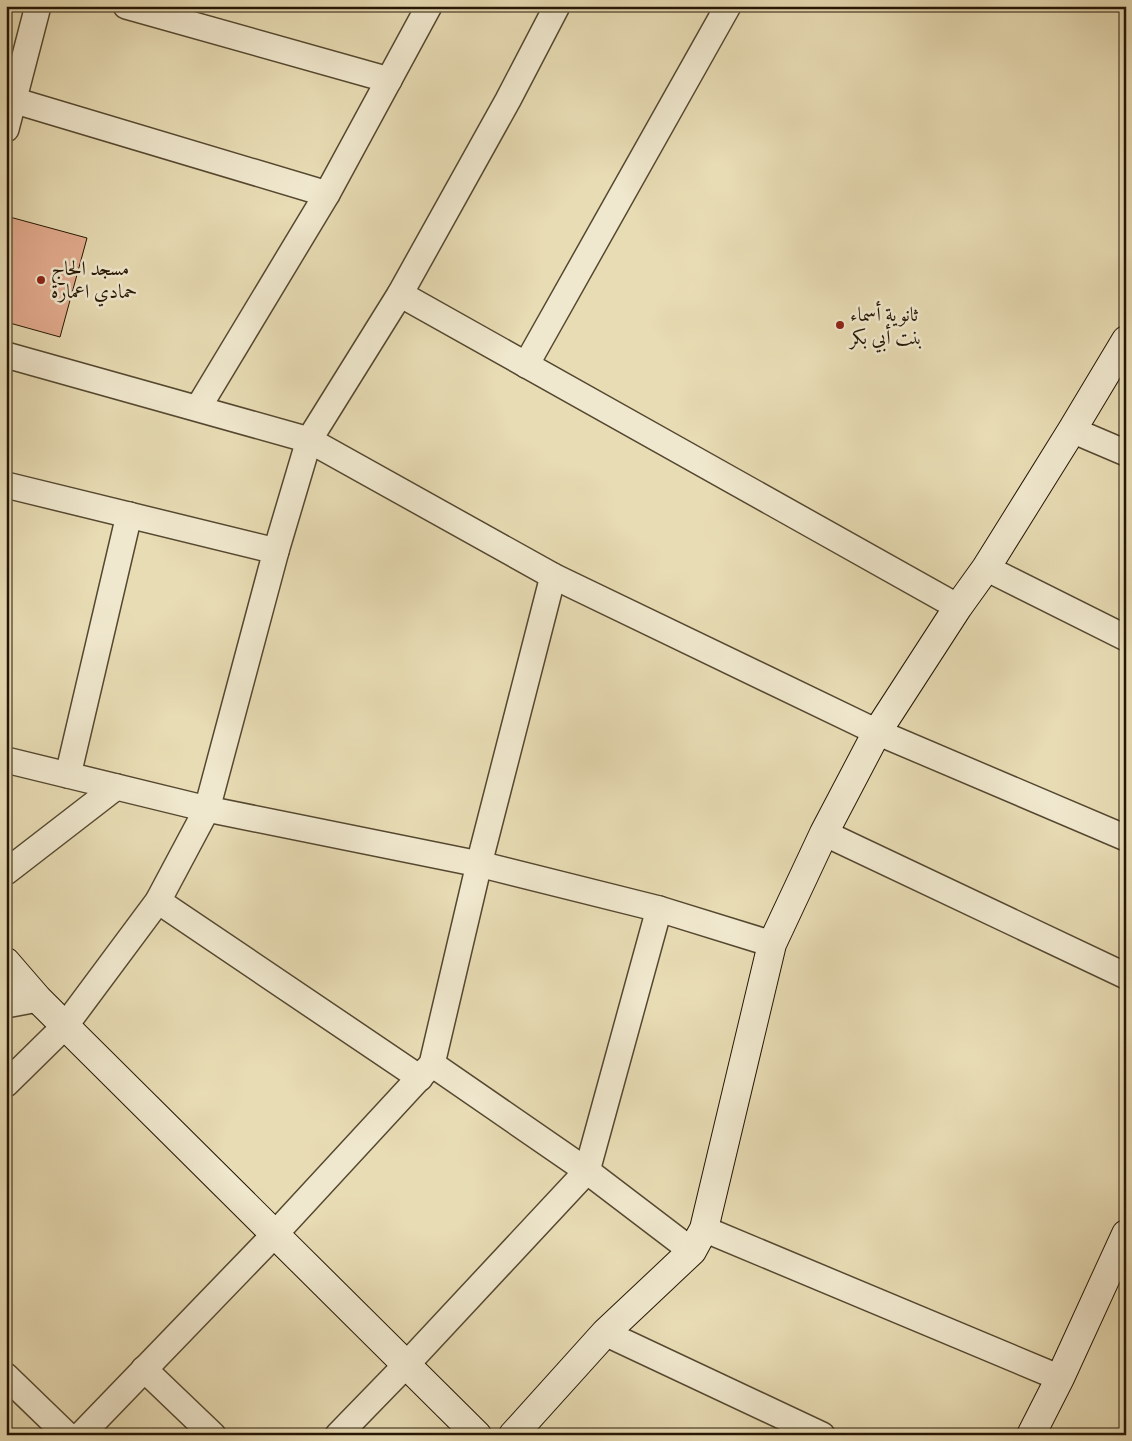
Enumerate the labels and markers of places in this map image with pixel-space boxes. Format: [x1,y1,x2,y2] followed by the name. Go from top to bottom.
[51,257,137,307] place label: مسجد الحاج حمادي اعمارة
[35,274,47,286] marker: مسجد الحاج حمادي اعمارة
[848,300,922,353] place label: ثانوية أسماء بنت أبي بكر
[834,319,846,331] marker: ثانوية أسماء بنت أبي بكر

